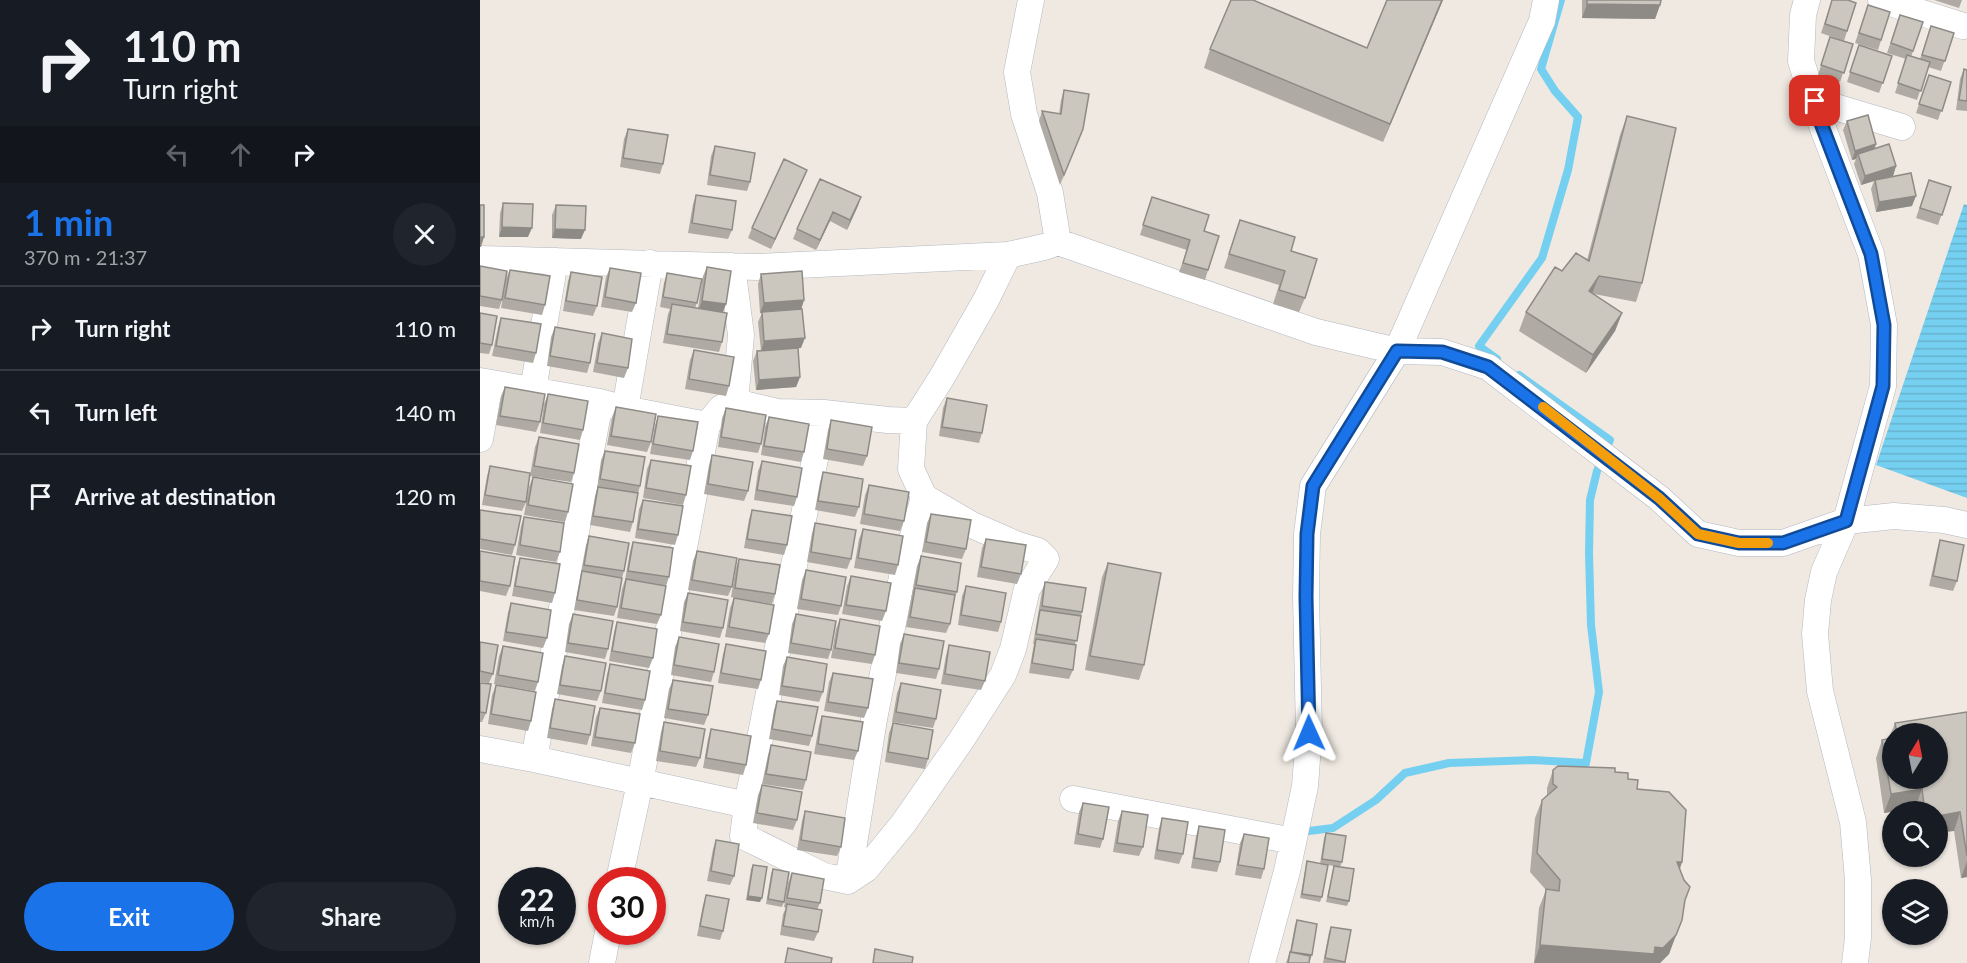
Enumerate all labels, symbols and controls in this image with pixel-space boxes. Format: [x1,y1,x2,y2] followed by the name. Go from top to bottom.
[123,21,241,71] text: 110 m
[24,24,102,102] icon: right
[123,72,238,105] text: Turn right
[1789,75,1840,126] pin
[1798,84,1831,117] icon: arrive
[161,138,194,171] icon: left
[224,138,257,171] icon: ahead
[287,138,320,171] icon: right
[24,200,113,244] text: 1 min
[393,203,456,266] button: close
[24,245,147,269] text: 370 m · 21:37
[24,312,57,345] icon: right
[75,315,170,342] text: Turn right
[394,315,456,342] text: 110 m
[24,396,57,429] icon: left
[75,399,157,426] text: Turn left
[394,399,456,426] text: 140 m
[24,480,57,513] icon: arrive
[75,483,276,510] text: Arrive at destination
[394,483,456,510] text: 120 m
[1277,701,1341,765] position arrow
[1882,723,1948,789] north arrow
[1882,723,1948,945] map controls
[1882,801,1948,867] button: search
[588,867,666,945] speed limit sign: 30
[1882,879,1948,945] button: layers
[520,881,554,917] text: 22
[24,882,234,951] button: Exit
[246,882,456,951] button: Share
[519,912,555,930] text: km/h

